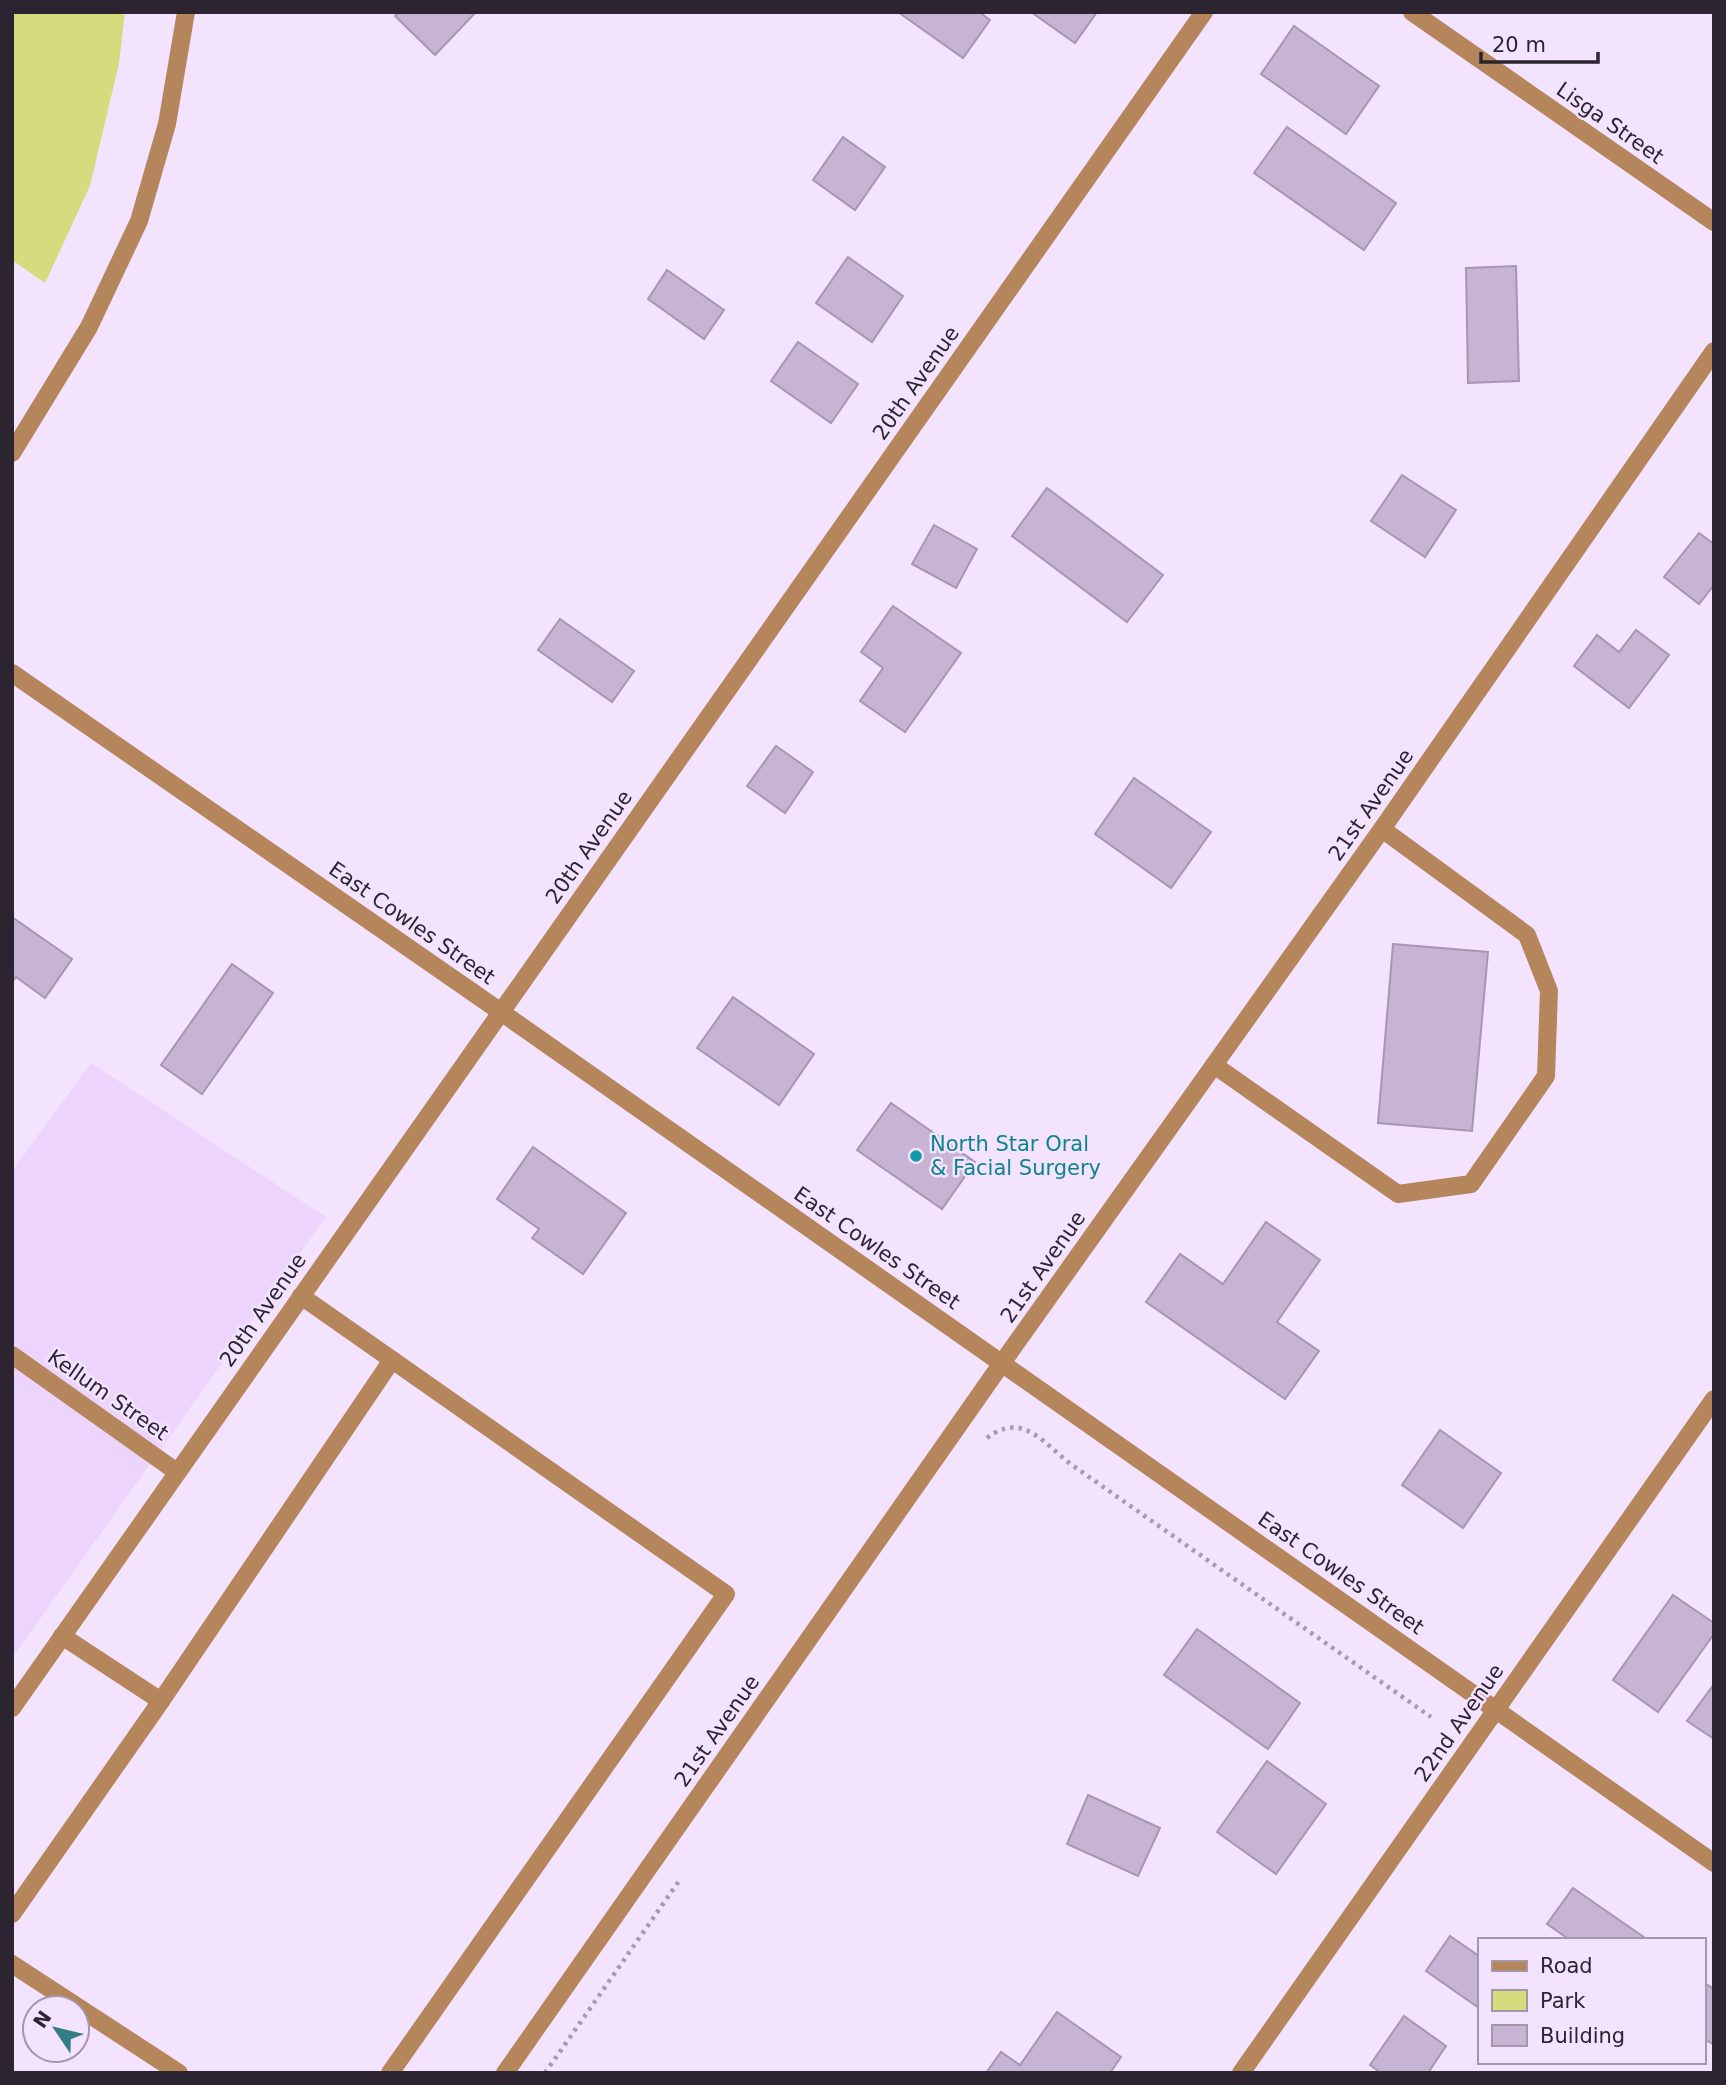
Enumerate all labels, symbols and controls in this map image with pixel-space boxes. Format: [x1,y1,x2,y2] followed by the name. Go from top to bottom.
[1481,21,1598,65] scale bar
[1492,33,1546,57] text: 20 m
[1552,77,1668,169] street label: Lisga Street
[868,322,964,444] street label: 20th Avenue
[1324,745,1418,865] street label: 21st Avenue
[541,786,637,908] street label: 20th Avenue
[324,857,500,989] street label: East Cowles Street
[930,1132,1101,1180] place label: North Star Oral & Facial Surgery
[908,1148,924,1164] marker: North Star Oral & Facial Surgery
[789,1182,965,1314] street label: East Cowles Street
[996,1207,1090,1327] street label: 21st Avenue
[215,1249,311,1371] street label: 20th Avenue
[43,1345,173,1445] street label: Kellum Street
[1253,1507,1429,1639] street label: East Cowles Street
[1410,1660,1508,1786] street label: 22nd Avenue
[670,1671,764,1791] street label: 21st Avenue
[1478,1938,1705,2064] legend
[1540,1954,1593,1978] text: Road
[1540,1989,1586,2013] text: Park
[21,1994,91,2064] north arrow
[29,2006,56,2032] text: N
[1540,2024,1625,2048] text: Building

